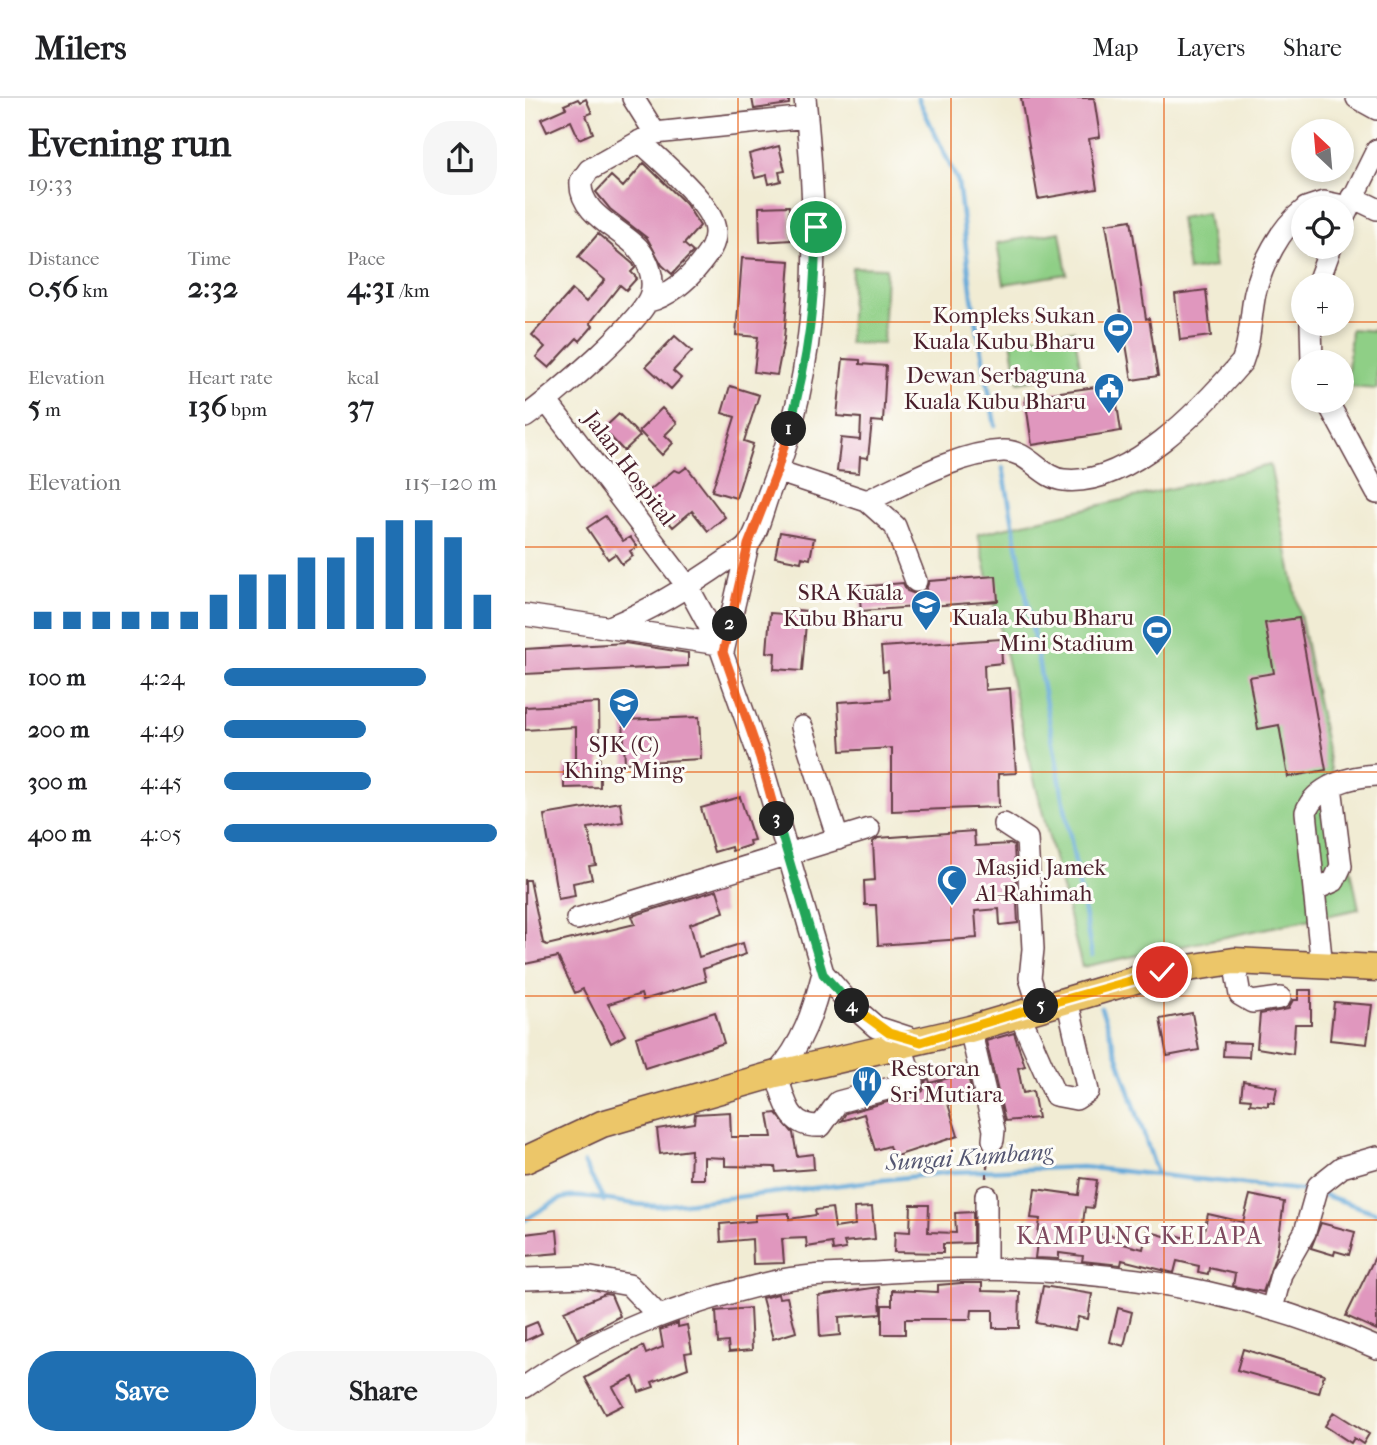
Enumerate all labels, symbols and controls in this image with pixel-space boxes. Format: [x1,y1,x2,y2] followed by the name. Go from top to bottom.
[35,29,126,68] text: Milers
[1093,34,1139,62] text: Map
[1177,34,1245,62] text: Layers
[1283,34,1342,62] text: Share
[1291,119,1355,182] north arrow
[1291,119,1354,413] map controls
[28,121,231,166] text: Evening run
[423,121,497,195] button: share
[28,170,73,197] text: 19:33
[1291,196,1354,259] button: locate
[786,197,846,257] pin
[797,208,835,246] icon: arrive
[28,248,99,270] text: Distance
[188,248,231,270] text: Time
[347,248,385,270] text: Pace
[28,270,78,305] text: 0.56
[188,270,238,305] text: 2:32
[347,270,395,305] text: 4:31
[1291,273,1354,336] button: +
[78,280,108,302] text: km
[395,280,430,302] text: /km
[913,302,1096,355] place label: Kompleks Sukan Kuala Kubu Bharu
[1101,311,1135,355] sports icon: Kompleks Sukan Kuala Kubu Bharu
[1291,350,1354,413] button: −
[904,362,1086,415] place label: Dewan Serbaguna Kuala Kubu Bharu
[28,367,105,389] text: Elevation
[188,367,273,389] text: Heart rate
[347,367,379,389] text: kcal
[1092,371,1126,415] public building icon: Dewan Serbaguna Kuala Kubu Bharu
[28,389,41,424] text: 5
[188,389,227,424] text: 136
[347,389,374,424] text: 37
[41,399,61,421] text: m
[227,399,267,421] text: bpm
[577,404,682,531] street label: Jalan Hospital
[771,412,807,446] pin: 1
[785,417,792,439] text: 1
[28,469,121,496] text: Elevation
[404,469,497,496] text: 115–120 m
[783,579,903,632] place label: SRA Kuala Kubu Bharu
[909,588,943,632] school or university icon: SRA Kuala Kubu Bharu
[952,604,1134,657] place label: Kuala Kubu Bharu Mini Stadium
[713,606,747,642] pin: 2
[725,612,734,634] text: 2
[1140,613,1174,657] sports icon: Kuala Kubu Bharu Mini Stadium
[28,664,86,691] text: 100 m
[140,664,185,691] text: 4:24
[607,686,641,730] school or university icon: SJK (C) Khing Ming
[28,716,89,743] text: 200 m
[140,716,185,743] text: 4:49
[564,731,685,784] place label: SJK (C) Khing Ming
[28,768,87,795] text: 300 m
[140,768,182,795] text: 4:45
[759,802,795,836] pin: 3
[773,807,780,829] text: 3
[28,820,91,847] text: 400 m
[140,820,182,847] text: 4:05
[974,854,1107,907] place label: Masjid Jamek Al-Rahimah
[935,863,969,907] mosque icon: Masjid Jamek Al-Rahimah
[1132,942,1192,1002] pin
[1143,953,1181,991] icon: check
[835,988,869,1024] pin: 4
[1023,988,1059,1024] pin: 5
[846,994,857,1016] text: 4
[1036,994,1045,1016] text: 5
[890,1055,1004,1108] place label: Restoran Sri Mutiara
[850,1064,884,1108] restaurant icon: Restoran Sri Mutiara
[883,1137,1054,1177] water label: Sungai Kumbang
[1016,1222,1264,1250] district label: KAMPUNG KELAPA
[28,1351,256,1431] button: Save
[270,1351,497,1431] button: Share

